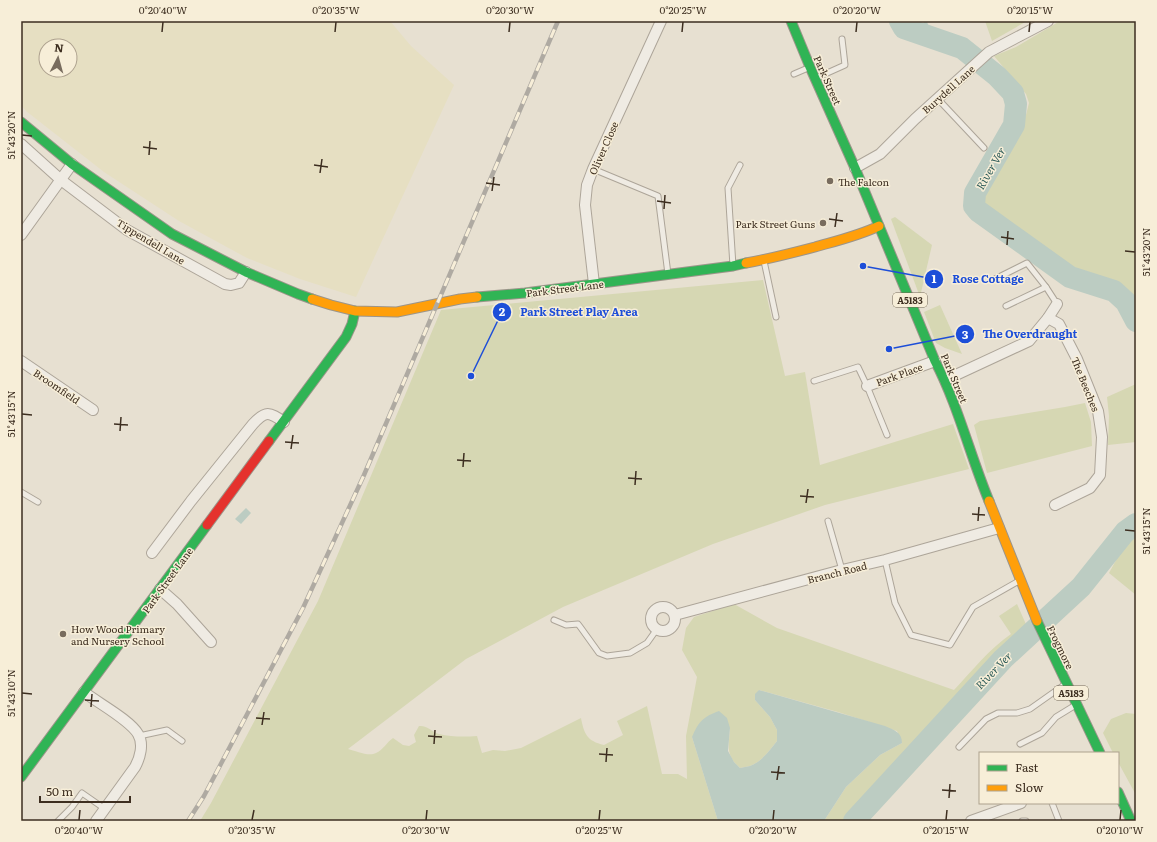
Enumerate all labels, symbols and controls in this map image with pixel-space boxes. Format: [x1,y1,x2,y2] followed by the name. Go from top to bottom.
[139,2,187,17] text: 0°20'40"W
[312,2,360,17] text: 0°20'35"W
[486,2,534,17] text: 0°20'30"W
[659,2,707,17] text: 0°20'25"W
[833,2,881,17] text: 0°20'20"W
[1007,2,1053,17] text: 0°20'15"W
[38,38,78,78] north arrow
[54,39,65,55] text: N
[810,53,846,107] street label: Park Street
[918,61,978,117] street label: Burydell Lane
[3,111,18,159] text: 51°43'20"N
[585,119,621,177] street label: Oliver Close
[971,144,1009,192] water label: River Ver
[838,174,890,189] place label: The Falcon
[825,176,835,186] marker: The Falcon
[114,215,188,267] street label: Tippendell Lane
[736,216,815,231] place label: Park Street Guns
[818,218,828,228] marker: Park Street Guns
[1138,228,1153,276] text: 51°43'20"N
[924,268,1031,291] callout: Rose Cottage
[932,269,937,287] text: 1
[952,270,1024,286] text: Rose Cottage
[525,276,605,300] street label: Park Street Lane
[893,293,927,307] road number: A5183
[492,301,646,324] callout: Park Street Play Area
[499,302,506,320] text: 2
[520,303,638,319] text: Park Street Play Area
[955,323,1086,346] callout: The Overdraught
[962,325,969,343] text: 3
[983,325,1078,341] text: The Overdraught
[938,351,972,405] street label: Park Street
[1068,355,1104,414] street label: The Beeches
[874,359,924,389] street label: Park Place
[31,365,83,407] street label: Broomfield
[3,390,18,438] text: 51°43'15"N
[1138,507,1153,555] text: 51°43'15"N
[138,544,196,616] street label: Park Street Lane
[806,557,868,587] street label: Branch Road
[71,621,165,648] place label: How Wood Primary and Nursery School
[1044,622,1078,672] street label: Frogmore
[58,629,68,639] marker: How Wood Primary and Nursery School
[971,648,1015,692] water label: River Ver
[3,669,18,717] text: 51°43'10"N
[1054,686,1088,700] road number: A5183
[979,752,1119,804] legend
[1015,758,1039,776] text: Fast
[40,778,130,804] scale bar
[1015,778,1044,796] text: Slow
[46,782,73,800] text: 50 m
[55,822,103,837] text: 0°20'40"W
[228,822,276,837] text: 0°20'35"W
[402,822,450,837] text: 0°20'30"W
[575,822,623,837] text: 0°20'25"W
[749,822,797,837] text: 0°20'20"W
[923,822,969,837] text: 0°20'15"W
[1097,822,1144,837] text: 0°20'10"W

